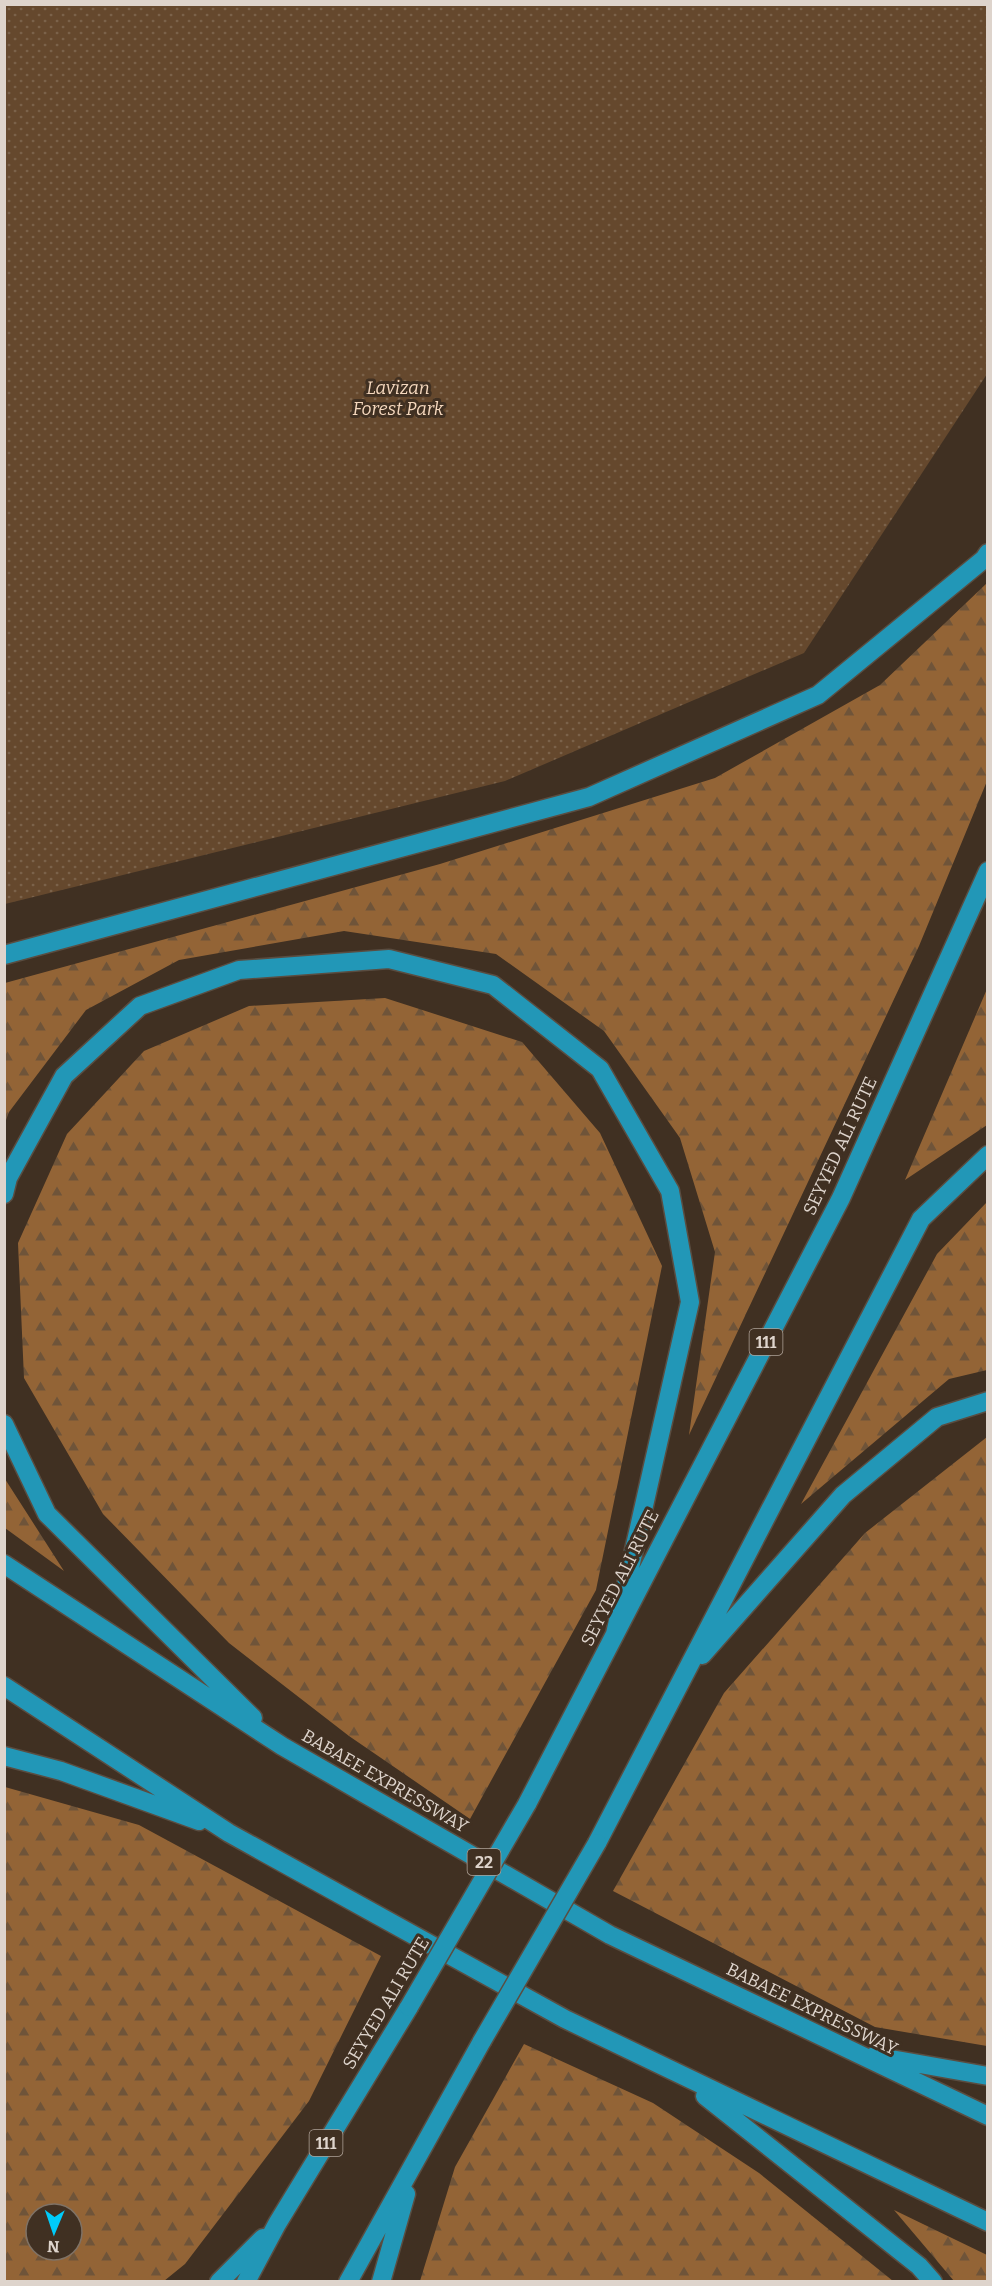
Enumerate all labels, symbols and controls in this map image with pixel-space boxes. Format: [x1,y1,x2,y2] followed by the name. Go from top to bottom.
[352,377,444,420] park label: Lavizan Forest Park
[798,1073,882,1219] street label: SEYYED ALI RUTE
[750,1329,783,1355] road number: 111
[576,1506,664,1650] street label: SEYYED ALI RUTE
[298,1724,472,1838] street label: BABAEE EXPRESSWAY
[468,1849,500,1875] road number: 22
[338,1933,434,2073] street label: SEYYED ALI RUTE
[723,1958,902,2060] street label: BABAEE EXPRESSWAY
[310,2130,342,2156] road number: 111
[24,2202,84,2262] north arrow
[47,2237,60,2256] text: N

